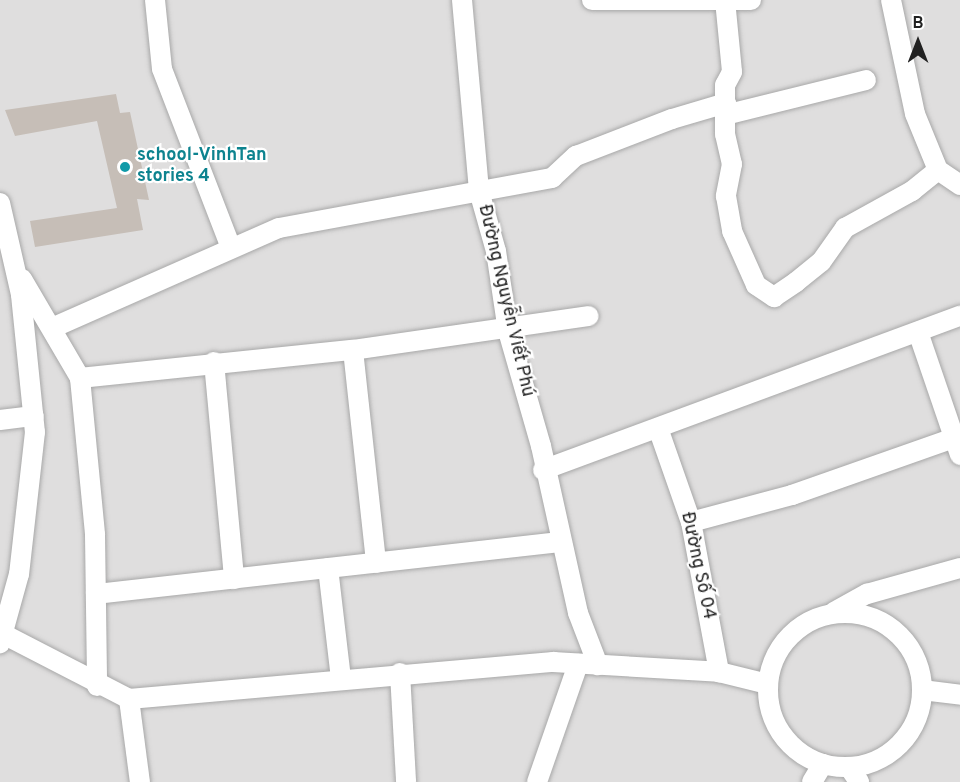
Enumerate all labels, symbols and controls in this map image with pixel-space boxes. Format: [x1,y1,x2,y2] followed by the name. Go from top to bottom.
[888,12,948,72] north arrow
[912,14,924,34] text: B
[137,146,267,188] place label: school-VinhTan stories 4
[118,160,132,174] marker: school-VinhTan stories 4
[472,203,538,399] street label: Đường Nguyễn Viết Phú
[675,510,719,622] street label: Đường Số 04

